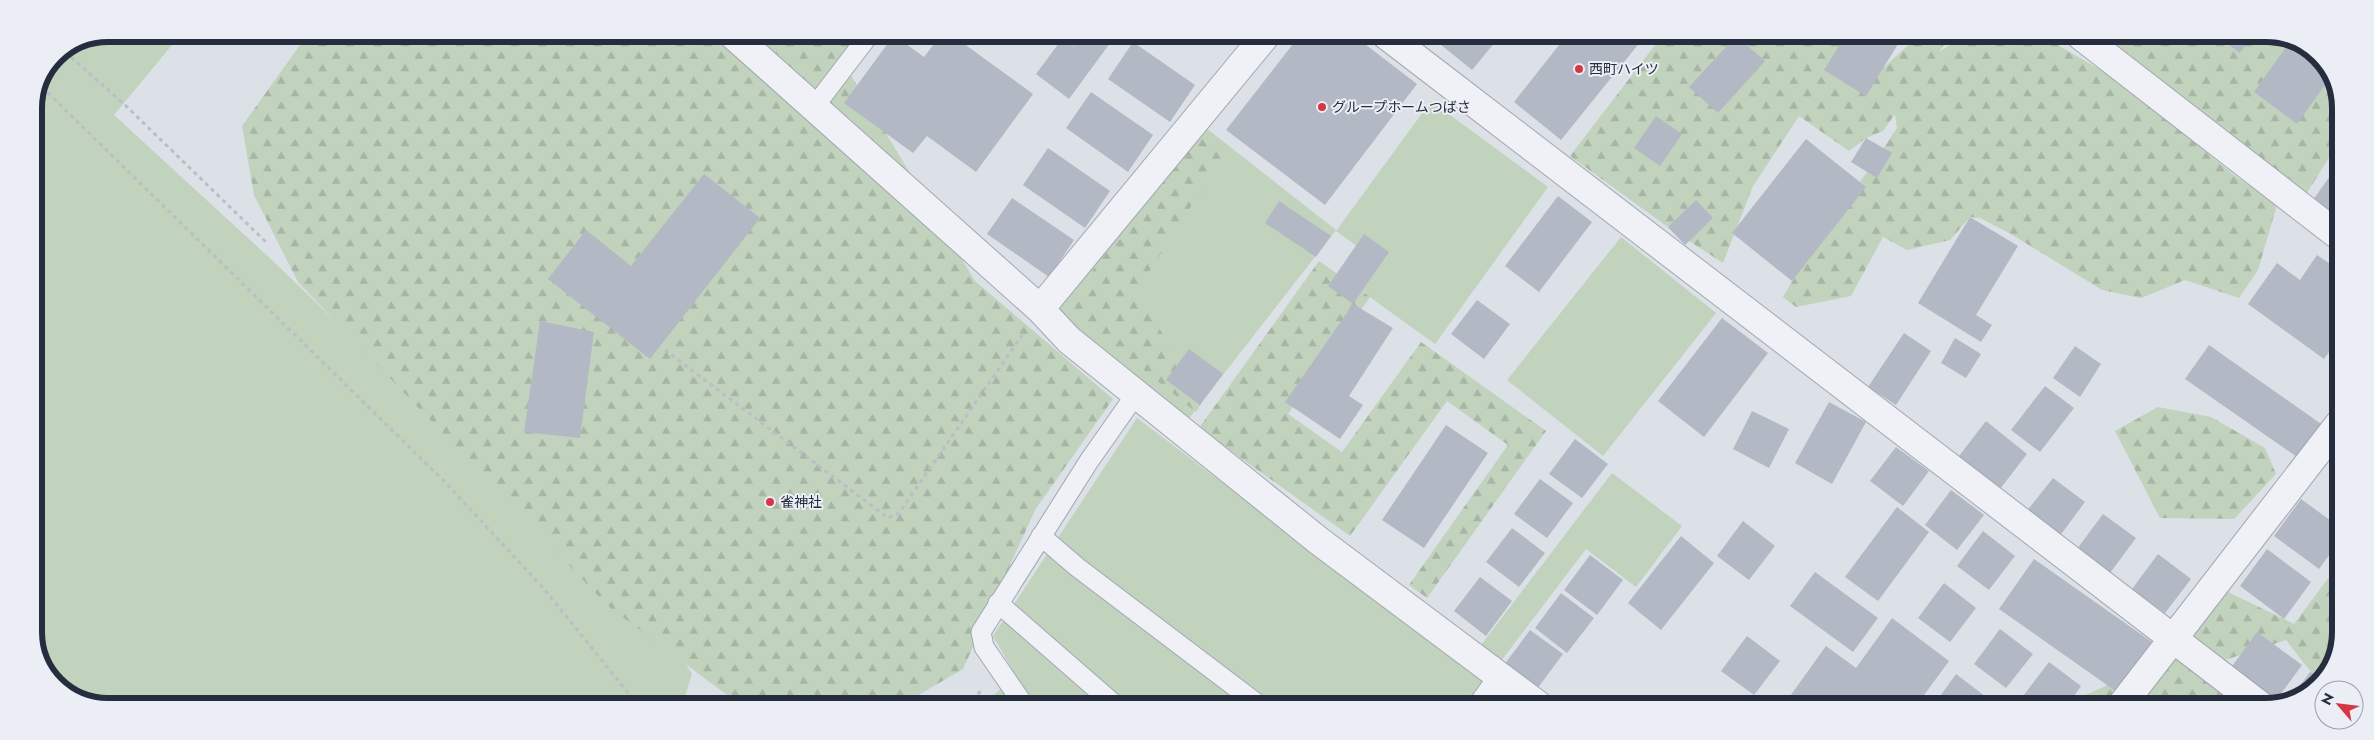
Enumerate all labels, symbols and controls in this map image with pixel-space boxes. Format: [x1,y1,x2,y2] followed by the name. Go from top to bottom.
[1589,59,1659,79] place label: 西町ハイツ
[1573,63,1585,75] marker: 西町ハイツ
[1332,97,1471,117] place label: グループホームつばさ
[1316,101,1328,113] marker: グループホームつばさ
[780,492,822,512] place label: 雀神社
[764,496,776,508] marker: 雀神社
[2314,680,2364,730] north arrow
[2316,689,2339,709] text: N

